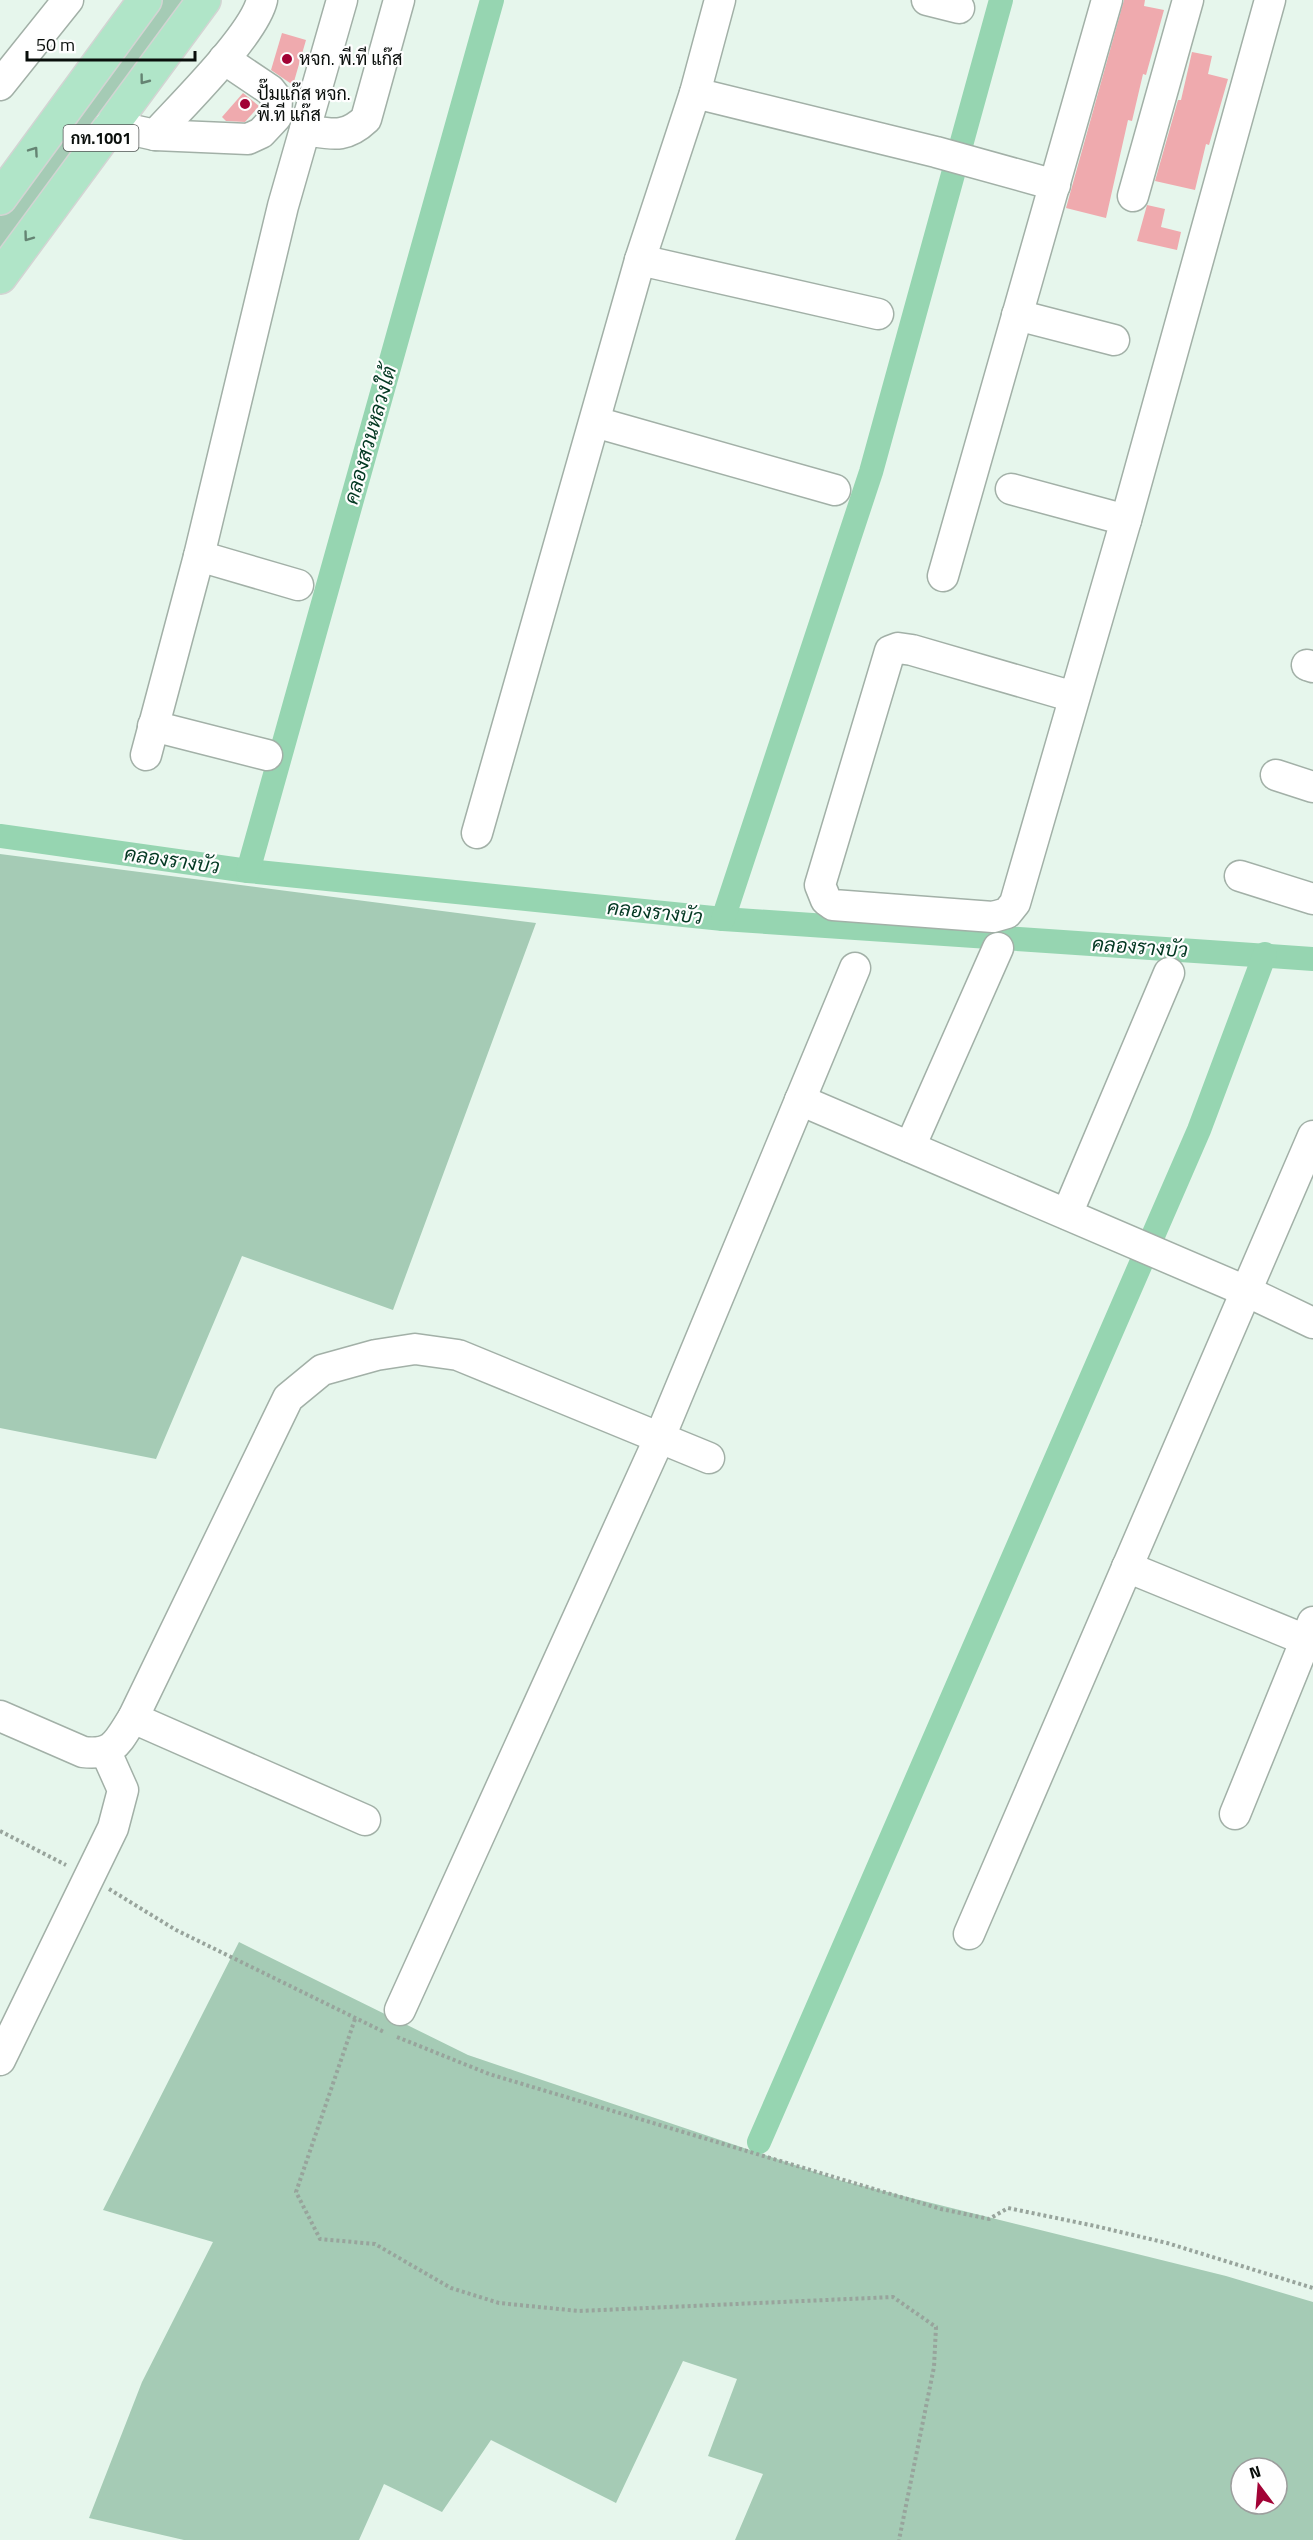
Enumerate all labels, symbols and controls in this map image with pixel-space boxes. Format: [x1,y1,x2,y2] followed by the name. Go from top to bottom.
[27,24,195,62] scale bar
[36,31,75,58] text: 50 m
[299,45,403,72] place label: หจก. พี.ที แก๊ส
[280,52,294,66] marker: หจก. พี.ที แก๊ส
[140,74,151,85] one-way arrow
[257,78,351,128] place label: ปั๊มแก๊ส หจก. พี.ที แก๊ส
[238,97,252,111] marker: ปั๊มแก๊ส หจก. พี.ที แก๊ส
[63,125,138,151] road number: กท.1001
[27,146,38,157] one-way arrow
[24,231,35,242] one-way arrow
[335,358,405,508] water label: คลองสวนหลวงใต้
[122,837,222,882] water label: คลองรางบัว
[606,891,704,932] water label: คลองรางบัว
[1091,928,1189,965] water label: คลองรางบัว
[1229,2456,1289,2516] north arrow
[1246,2459,1264,2485] text: N

